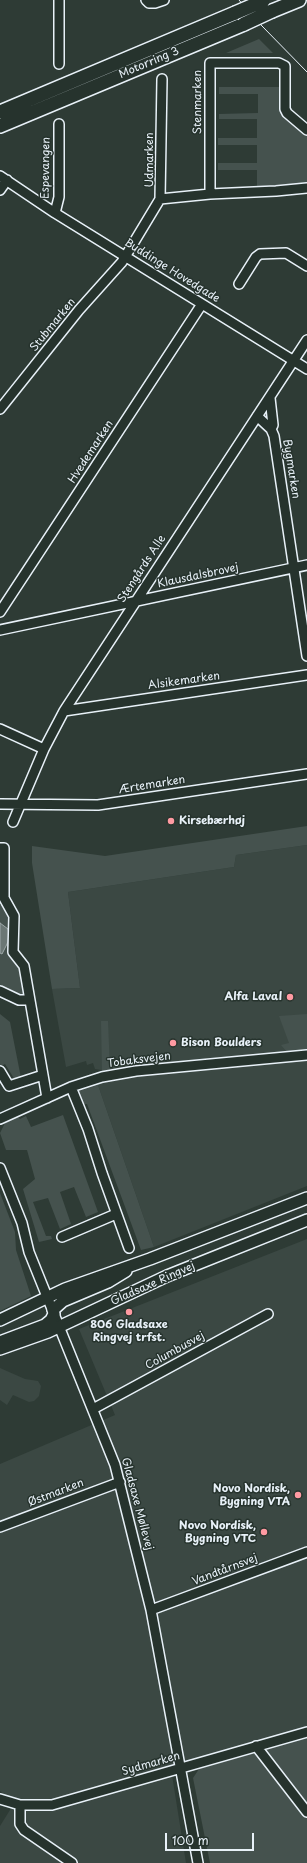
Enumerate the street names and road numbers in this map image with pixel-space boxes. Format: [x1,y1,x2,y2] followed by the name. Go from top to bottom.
[117,44,181,82] street label: Motorring 3
[191,70,205,134] street label: Stenmarken
[143,132,157,188] street label: Udmarken
[39,137,53,199] street label: Espevangen
[122,236,222,306] street label: Buddinge Hovedgade
[28,296,78,354] street label: Stubmarken
[66,418,116,486] street label: Hvedemarken
[280,438,302,500] street label: Bygmarken
[115,533,169,605] street label: Stengårds Alle
[156,561,240,591] street label: Klausdalsbrovej
[147,669,221,693] street label: Alsikemarken
[118,773,186,797] street label: Ærtemarken
[107,1050,171,1070] street label: Tobaksvejen
[109,1260,197,1308] street label: Gladsaxe Ringvej
[143,1329,207,1373] street label: Columbusvej
[118,1456,156,1552] street label: Gladsaxe Møllevej
[26,1476,86,1510] street label: Østmarken
[191,1552,259,1588] street label: Vandtårnsvej
[120,1749,182,1779] street label: Sydmarken

